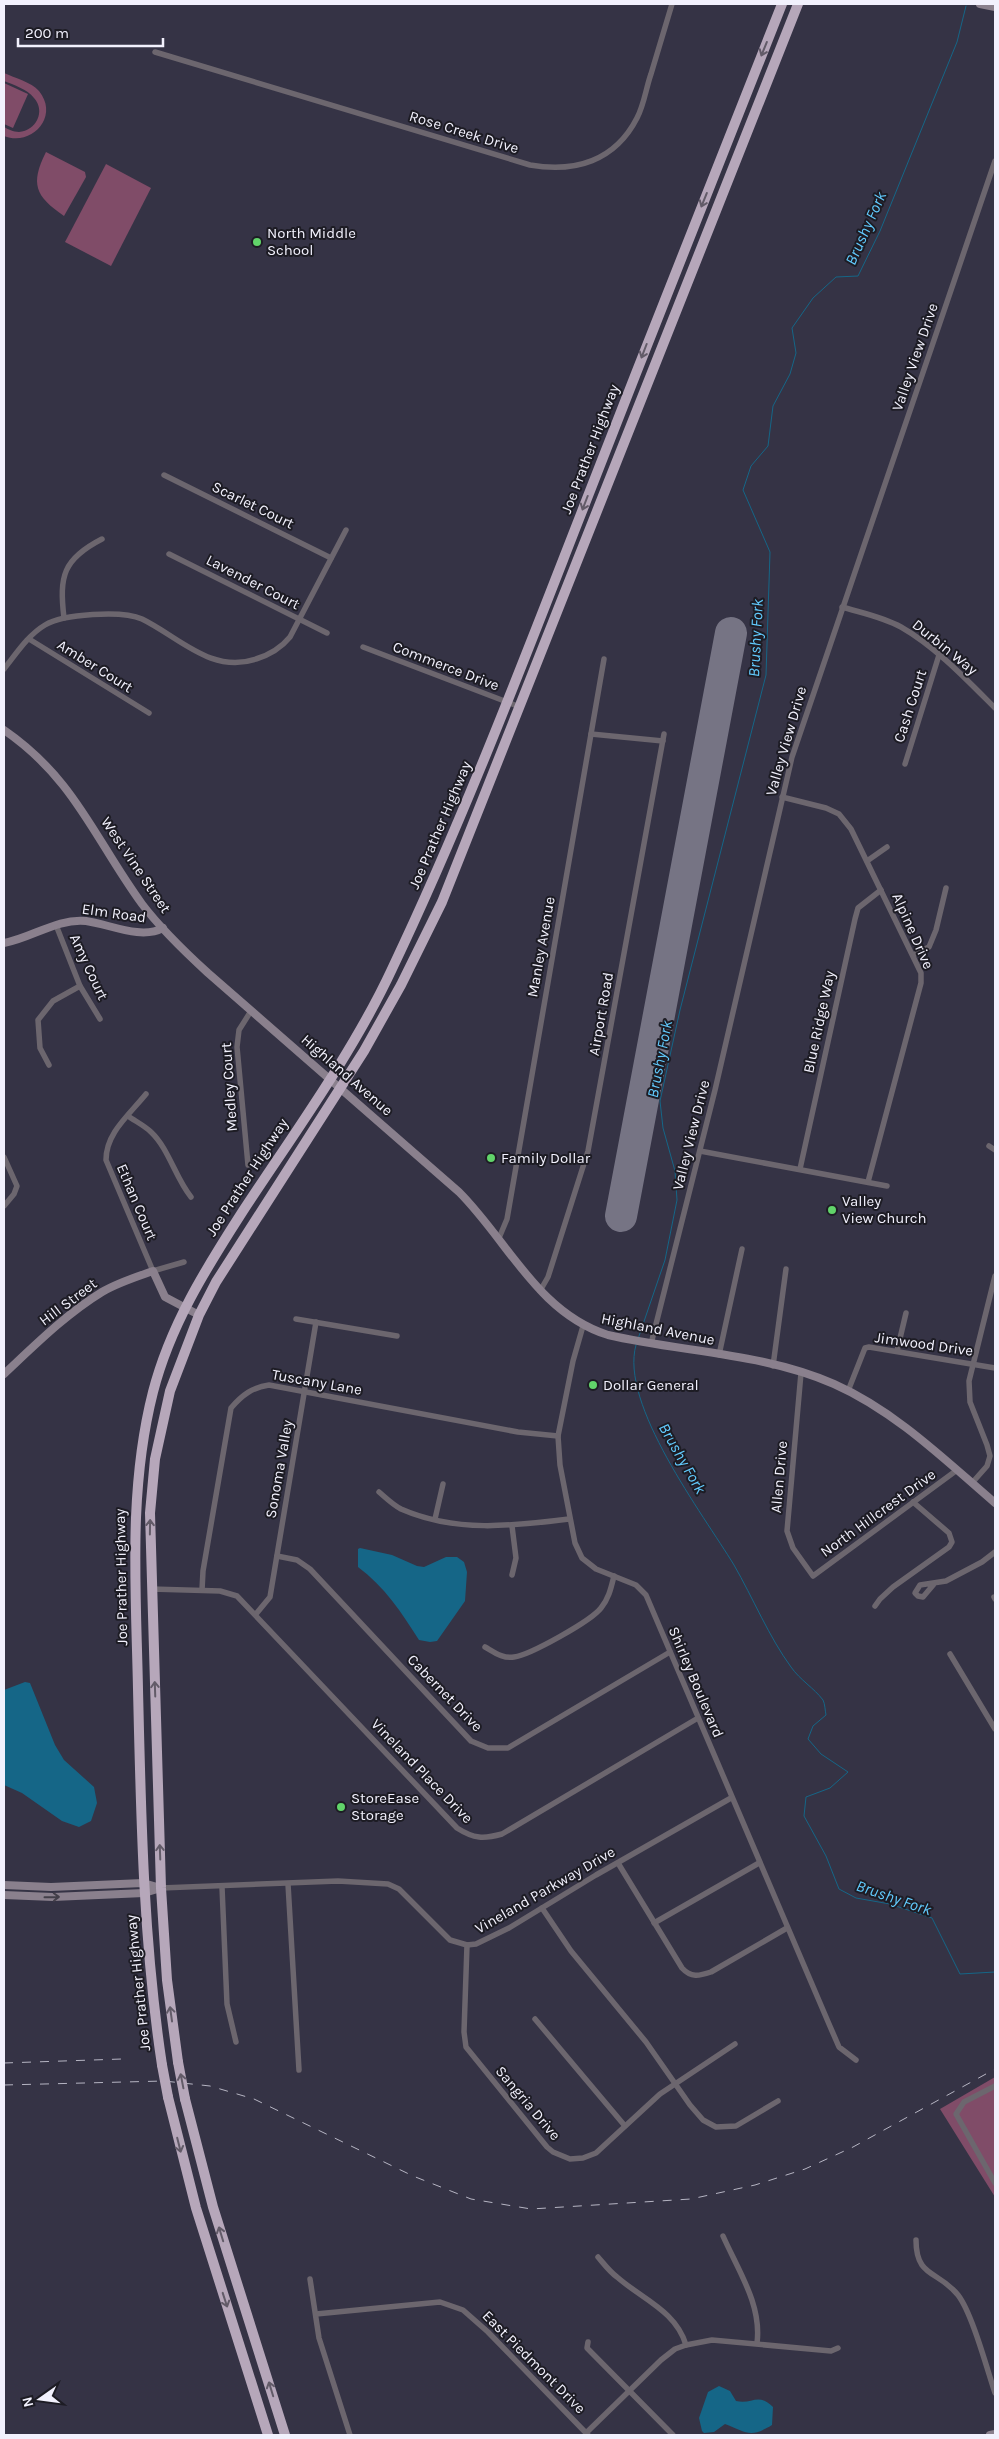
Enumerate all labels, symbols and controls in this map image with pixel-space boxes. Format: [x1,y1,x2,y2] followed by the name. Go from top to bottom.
[18,15,162,47] scale bar
[25,24,69,42] text: 200 m
[758,41,768,56] one-way arrow
[407,107,521,157] street label: Rose Creek Drive
[841,188,890,268] water label: Brushy Fork
[699,192,708,207] one-way arrow
[267,224,356,259] place label: North Middle School
[251,236,263,248] marker: North Middle School
[888,301,942,413] street label: Valley View Drive
[639,343,649,358] one-way arrow
[557,382,623,516] street label: Joe Prather Highway
[209,477,297,533] street label: Scarlet Court
[580,494,589,510] one-way arrow
[203,551,303,613] street label: Lavender Court
[744,597,767,678] water label: Brushy Fork
[909,615,981,679] street label: Durbin Way
[54,636,136,697] street label: Amber Court
[390,637,502,695] street label: Commerce Drive
[890,667,930,745] street label: Cash Court
[762,684,810,798] street label: Valley View Drive
[405,758,475,892] street label: Joe Prather Highway
[97,813,175,917] street label: West Vine Street
[888,890,938,972] street label: Alpine Drive
[523,895,559,999] street label: Manley Avenue
[81,900,147,926] street label: Elm Road
[66,931,112,1003] street label: Amy Court
[799,969,839,1075] street label: Blue Ridge Way
[585,971,617,1057] street label: Airport Road
[643,1018,676,1099] water label: Brushy Fork
[298,1030,396,1120] street label: Highland Avenue
[217,1041,241,1132] street label: Medley Court
[669,1078,713,1192] street label: Valley View Drive
[202,1115,292,1239] street label: Joe Prather Highway
[501,1149,591,1167] place label: Family Dollar
[485,1152,497,1164] marker: Family Dollar
[113,1161,161,1243] street label: Ethan Court
[842,1192,927,1227] place label: Valley View Church
[826,1204,838,1216] marker: Valley View Church
[36,1274,101,1330] street label: Hill Street
[600,1309,716,1349] street label: Highland Avenue
[874,1328,974,1360] street label: Jimwood Drive
[271,1365,363,1399] street label: Tuscany Lane
[603,1376,699,1394] place label: Dollar General
[587,1379,599,1391] marker: Dollar General
[261,1418,297,1520] street label: Sonoma Valley
[655,1420,711,1498] water label: Brushy Fork
[767,1440,791,1514] street label: Allen Drive
[817,1465,939,1561] street label: North Hillcrest Drive
[111,1508,131,1646] street label: Joe Prather Highway
[145,1519,155,1536] one-way arrow
[664,1624,728,1740] street label: Shirley Boulevard
[404,1651,486,1735] street label: Cabernet Drive
[150,1681,160,1698] one-way arrow
[367,1715,477,1827] street label: Vineland Place Drive
[351,1789,419,1824] place label: StoreEase Storage
[335,1801,347,1813] marker: StoreEase Storage
[472,1843,618,1937] street label: Vineland Parkway Drive
[155,1844,164,1860] one-way arrow
[854,1876,935,1920] water label: Brushy Fork
[44,1892,60,1902] one-way arrow
[122,1914,154,2052] street label: Joe Prather Highway
[166,2006,176,2022] one-way arrow
[492,2062,564,2144] street label: Sangria Drive
[176,2073,186,2089] one-way arrow
[175,2136,184,2152] one-way arrow
[216,2227,225,2242] one-way arrow
[221,2292,231,2308] one-way arrow
[479,2307,589,2417] street label: East Piedmont Drive
[15,2374,65,2424] north arrow
[266,2381,276,2397] one-way arrow
[18,2395,37,2409] text: N

